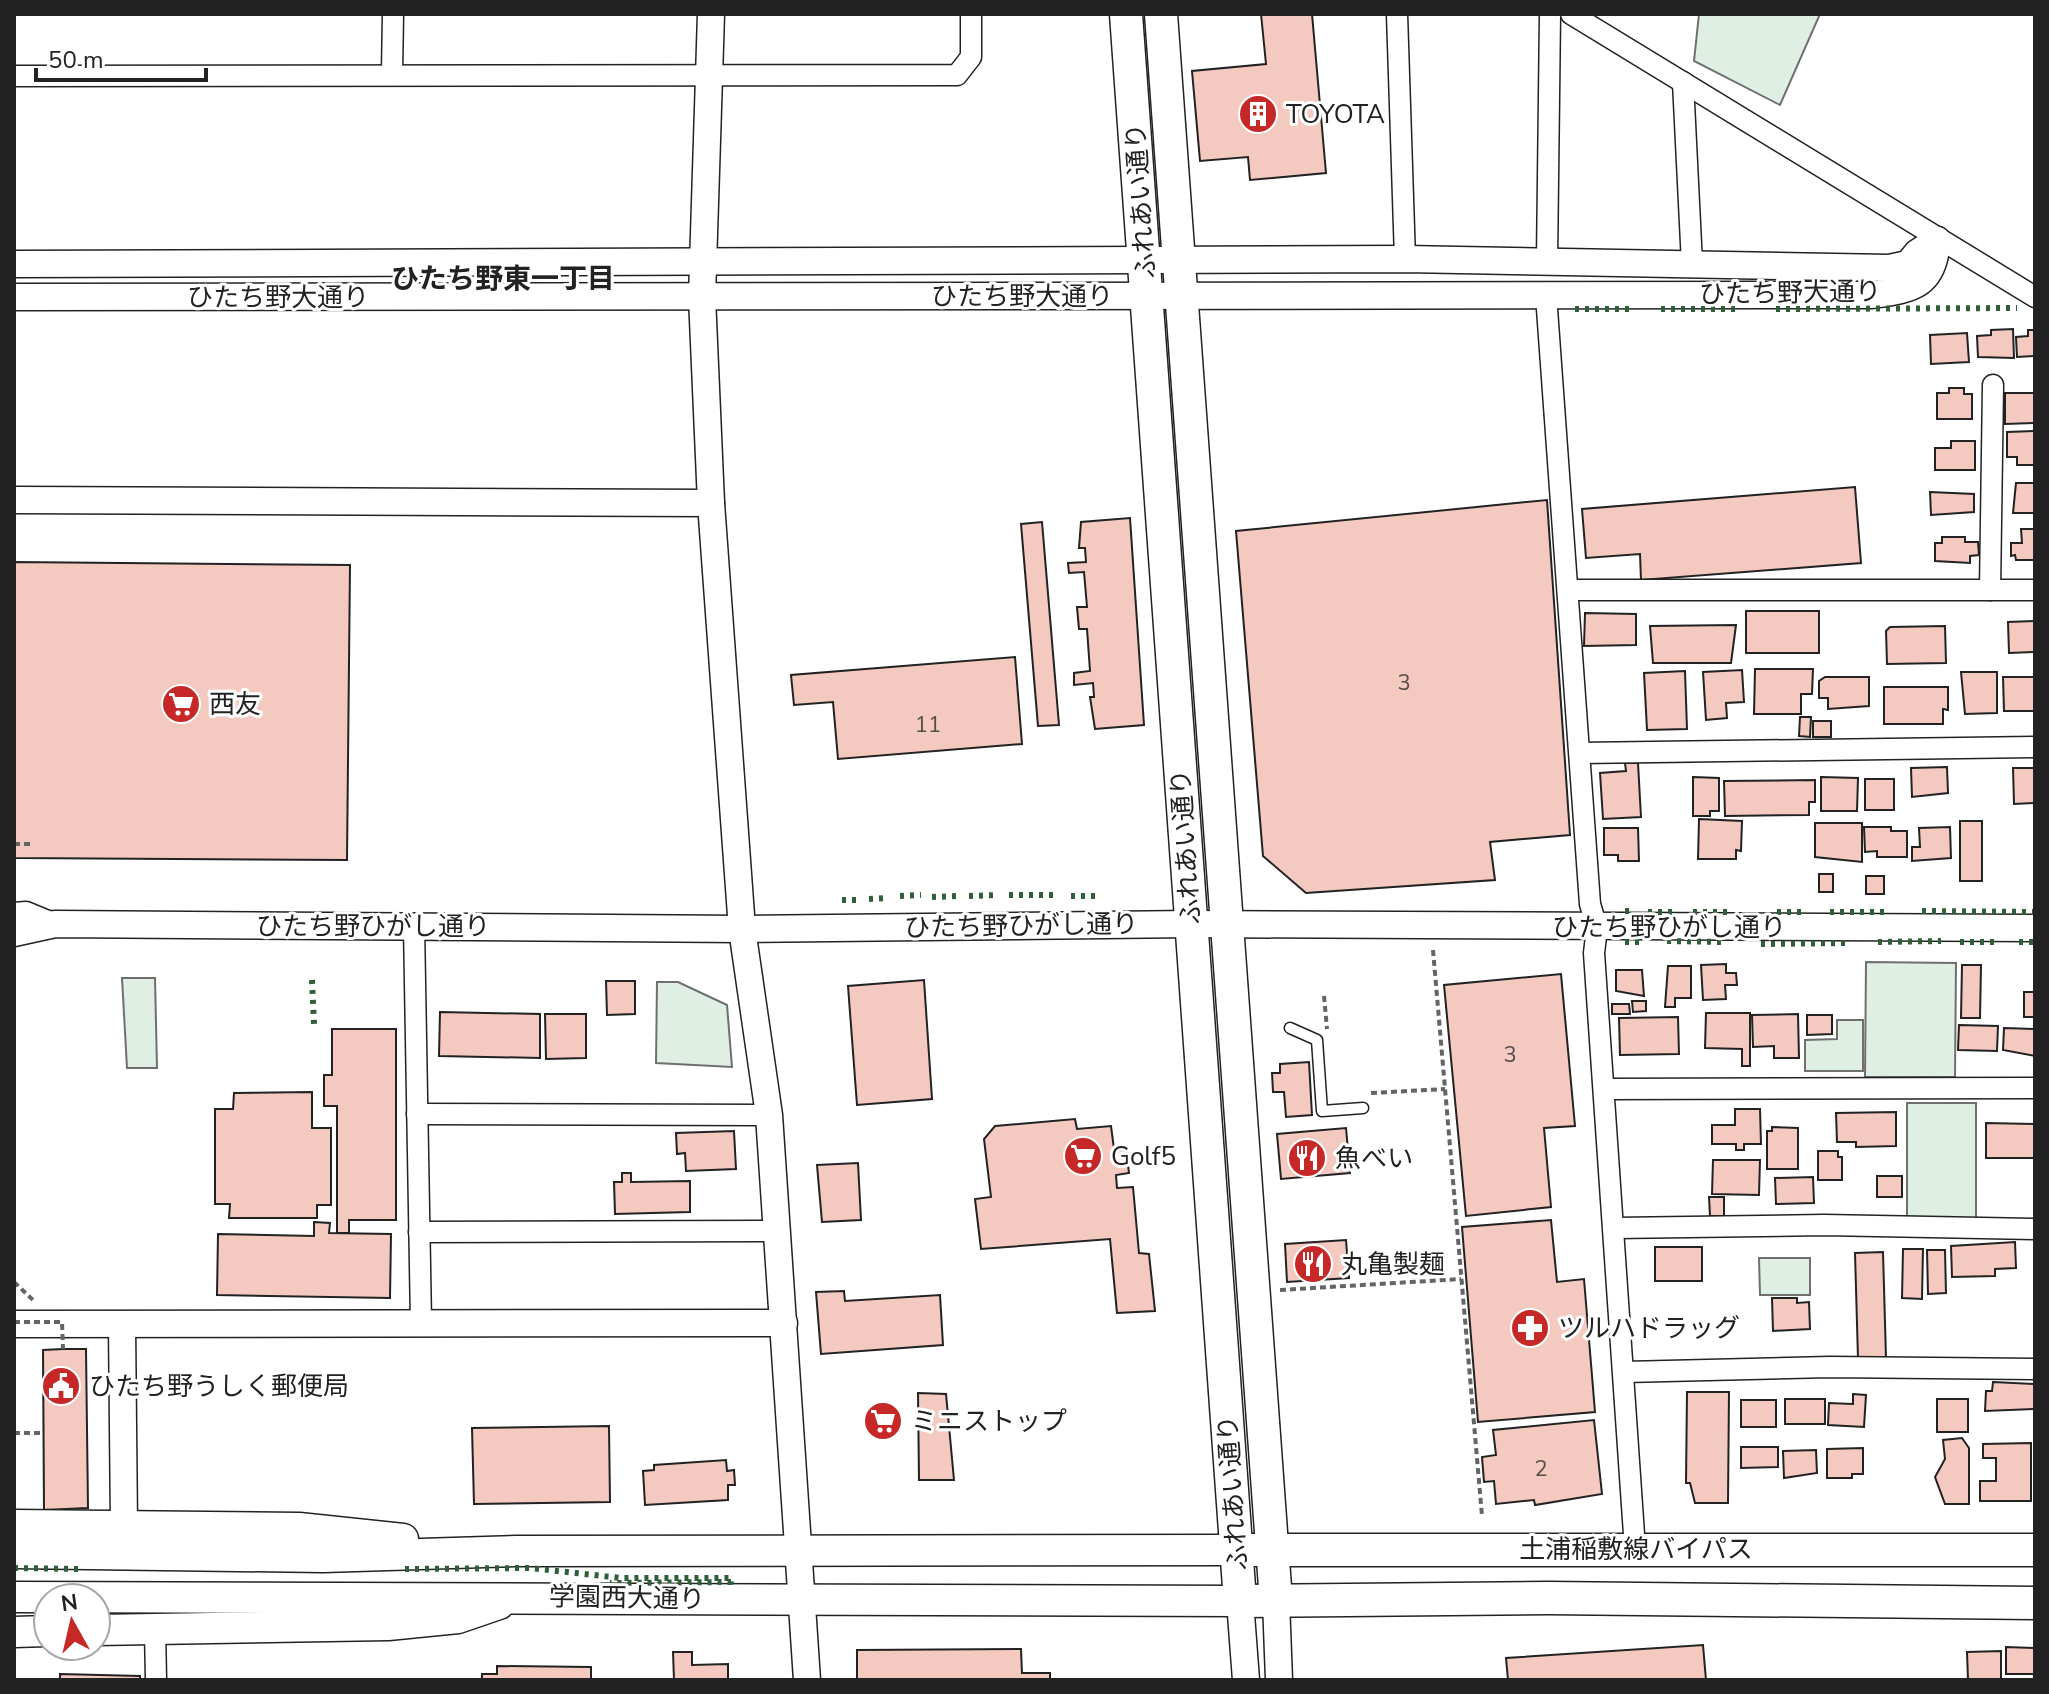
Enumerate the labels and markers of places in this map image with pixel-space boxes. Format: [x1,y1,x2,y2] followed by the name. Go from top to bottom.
[1237,93,1279,135] building icon: TOYOTA
[1286,97,1385,132] place label: TOYOTA
[160,683,202,725] supermarket icon: 西友
[209,687,261,722] place label: 西友
[1062,1135,1104,1177] supermarket icon: Golf5
[1286,1137,1328,1179] restaurant icon: 魚べい
[1111,1139,1176,1174] place label: Golf5
[1335,1141,1413,1176] place label: 魚べい
[1292,1243,1334,1285] restaurant icon: 丸亀製麺
[1341,1247,1445,1282] place label: 丸亀製麺
[1509,1307,1551,1349] pharmacy icon: ツルハドラッグ
[1558,1311,1740,1346] place label: ツルハドラッグ
[40,1365,82,1407] public building icon: ひたち野うしく郵便局
[89,1369,349,1404] place label: ひたち野うしく郵便局
[862,1400,904,1442] supermarket icon: ミニストップ
[911,1404,1067,1439] place label: ミニストップ

